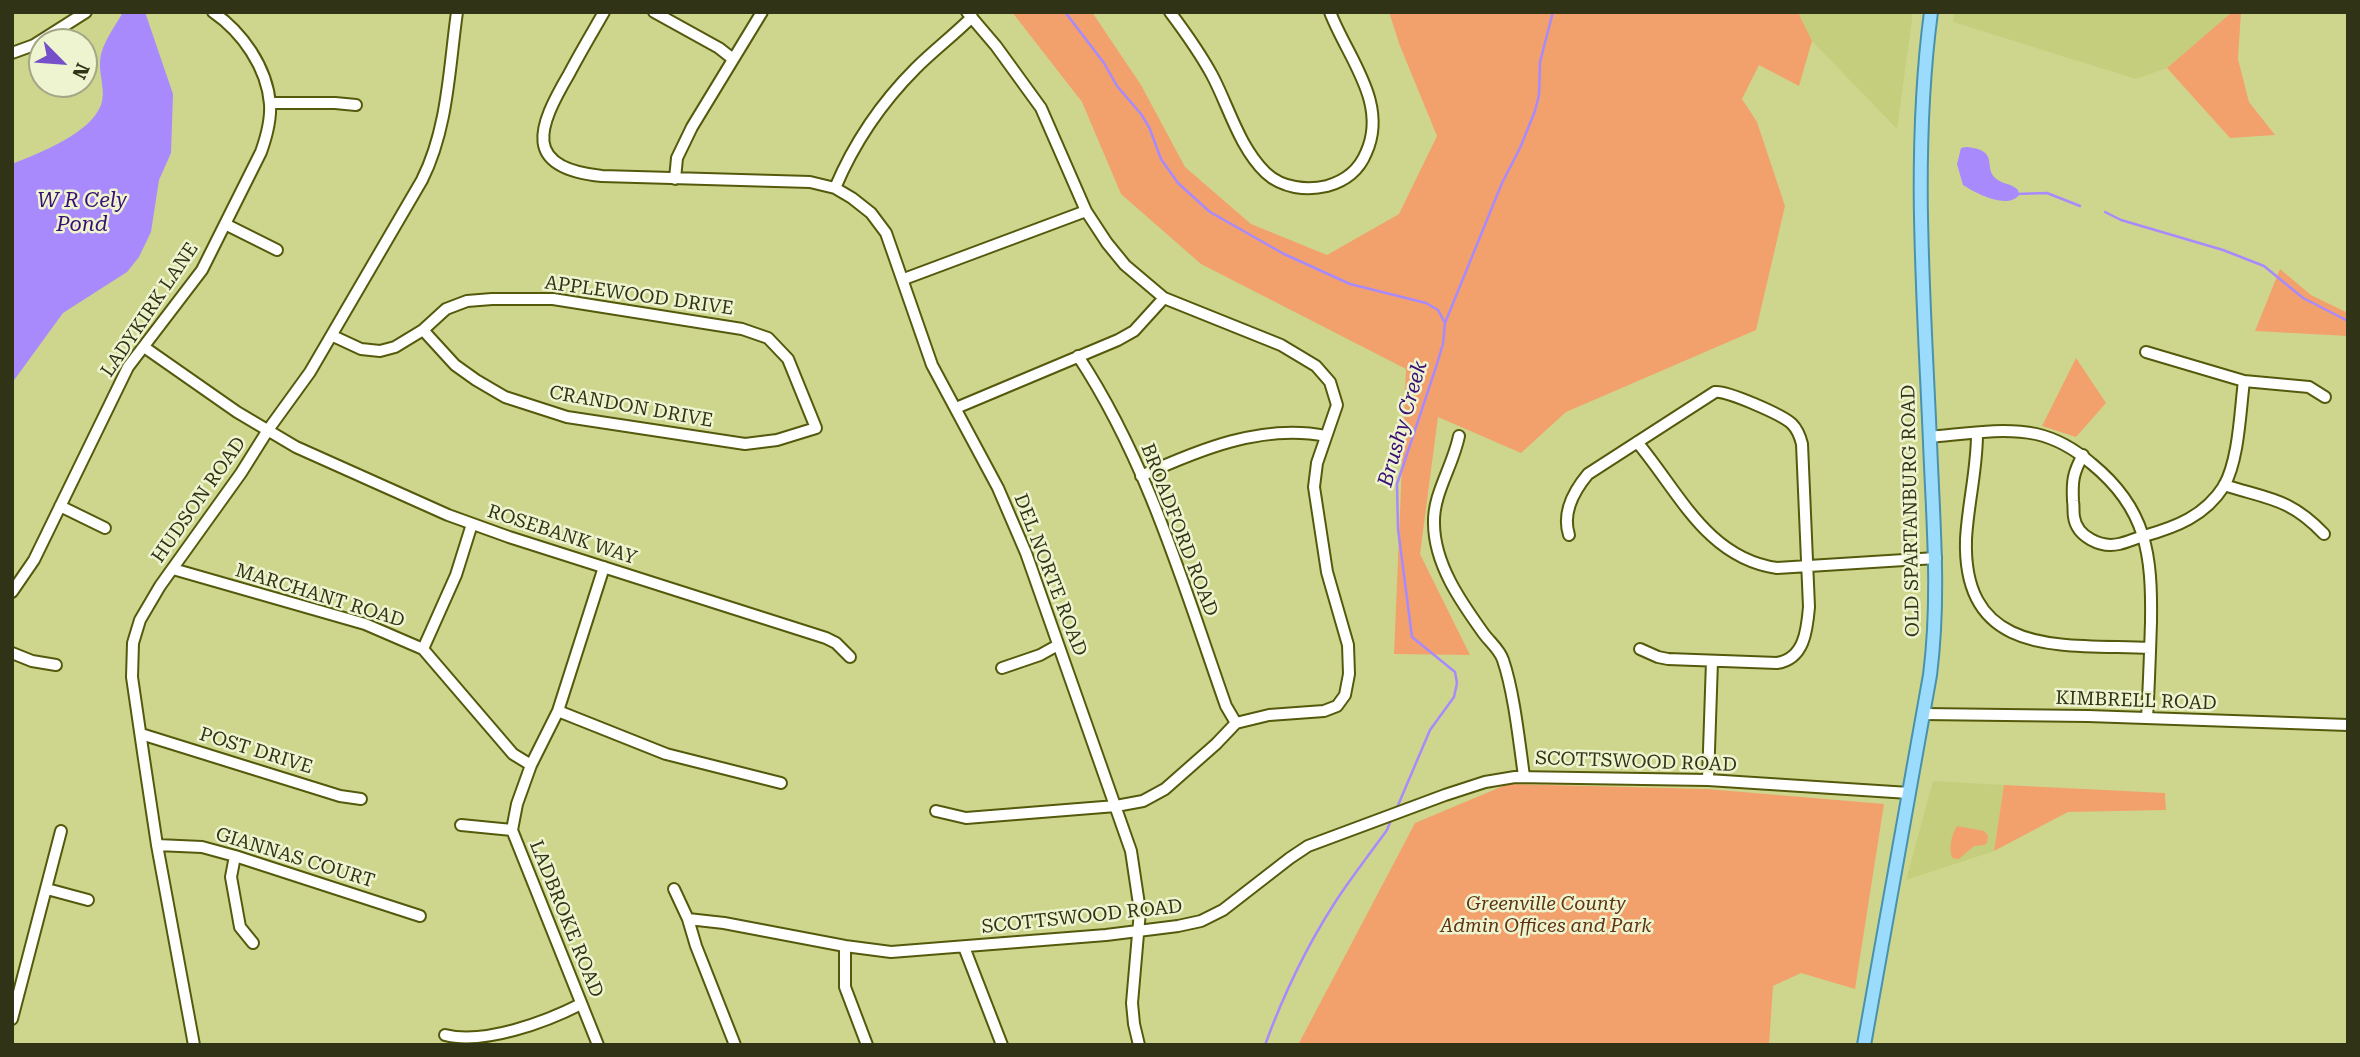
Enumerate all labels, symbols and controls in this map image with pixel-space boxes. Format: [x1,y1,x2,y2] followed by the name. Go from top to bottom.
[28,28,98,98] north arrow
[67,60,94,83] text: N
[37,188,127,238] water label: W R Cely Pond
[97,238,203,382] street label: LADYKIRK LANE
[543,271,735,321] street label: APPLEWOOD DRIVE
[1373,358,1433,490] water label: Brushy Creek
[547,381,715,433] street label: CRANDON DRIVE
[1897,385,1925,637] street label: OLD SPARTANBURG ROAD
[147,433,251,567] street label: HUDSON ROAD
[1136,440,1222,620] street label: BROADFORD ROAD
[1009,491,1091,659] street label: DEL NORTE ROAD
[484,500,640,570] street label: ROSEBANK WAY
[233,559,407,633] street label: MARCHANT ROAD
[2055,687,2217,715] street label: KIMBRELL ROAD
[197,723,315,779] street label: POST DRIVE
[1535,747,1737,777] street label: SCOTTSWOOD ROAD
[213,823,377,893] street label: GIANNAS COURT
[524,837,608,1001] street label: LADBROKE ROAD
[1441,893,1651,937] park label: Greenville County Admin Offices and Park
[981,895,1183,939] street label: SCOTTSWOOD ROAD

